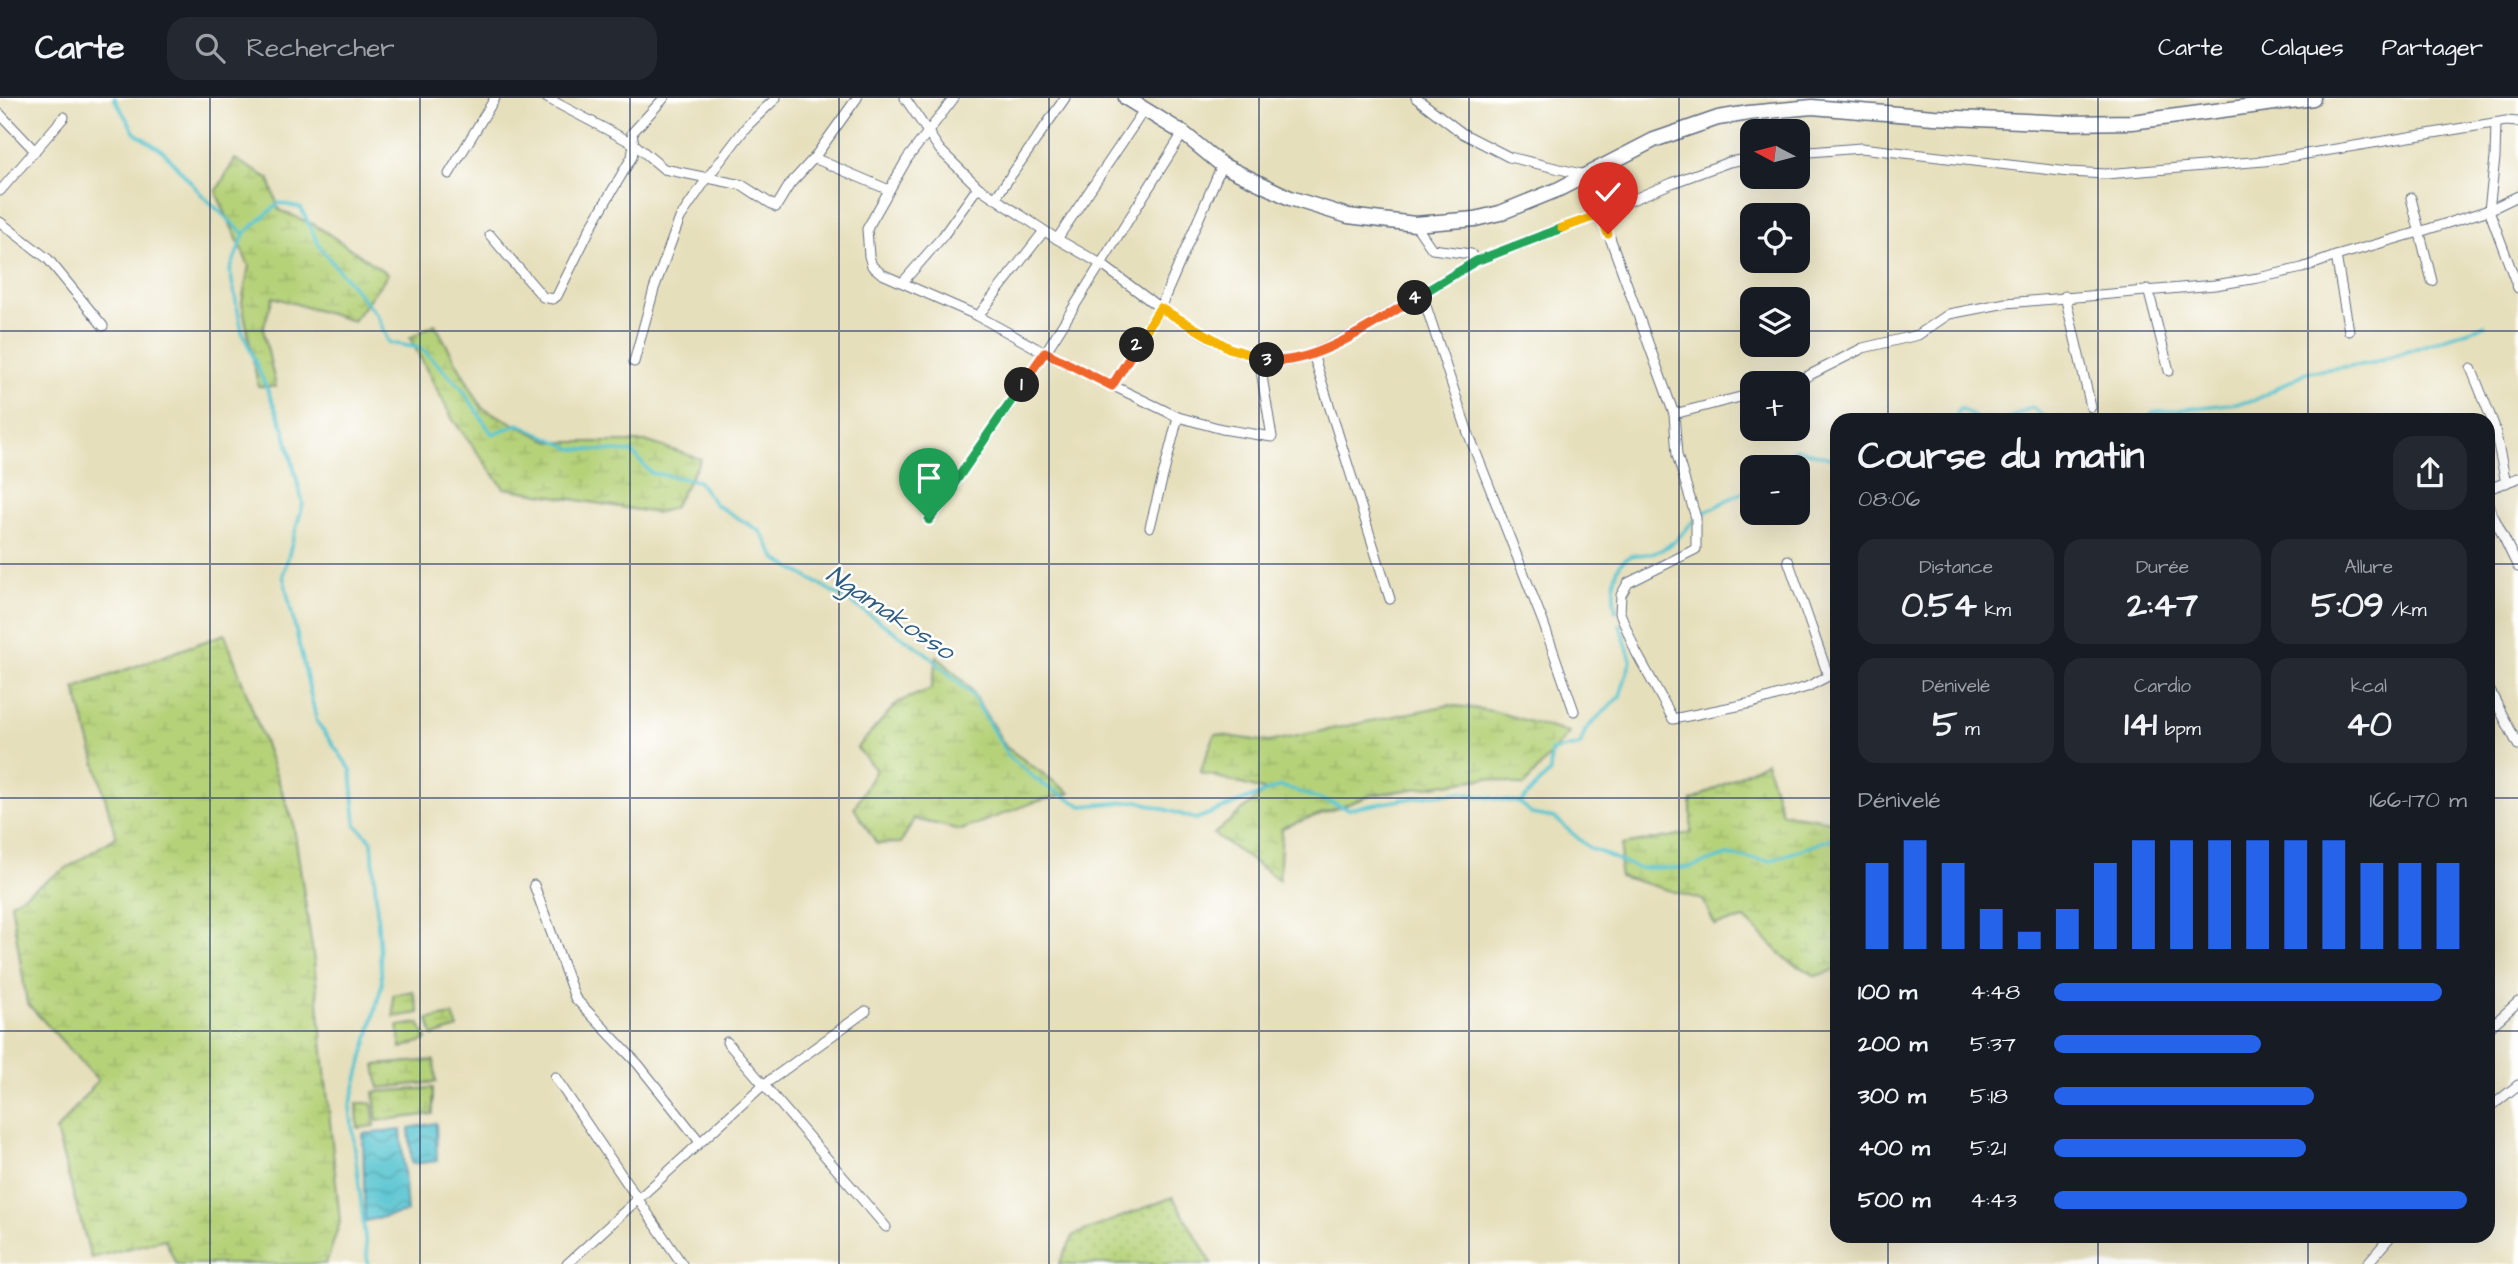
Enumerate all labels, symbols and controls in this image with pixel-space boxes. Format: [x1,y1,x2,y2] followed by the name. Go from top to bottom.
[167,17,657,80] search box
[35,25,125,71] text: Carte
[191,29,229,67] icon: search
[247,30,395,66] text: Rechercher
[2158,31,2223,65] text: Carte
[2261,31,2344,65] text: Calques
[2382,31,2483,65] text: Partager
[1740,119,1810,189] north arrow
[1740,119,1810,525] map controls
[1578,162,1638,234] pin
[1589,173,1627,211] icon: check
[1740,203,1810,273] button: locate
[1398,280,1432,316] pin: 4
[1408,284,1421,311] text: 4
[1740,287,1810,357] button: layers
[1120,328,1154,362] pin: 2
[1131,331,1142,358] text: 2
[1250,342,1284,378] pin: 3
[1262,346,1271,373] text: 3
[1004,368,1040,402] pin: 1
[1020,371,1023,398] text: 1
[1740,371,1810,441] button: +
[1858,431,2144,483] text: Course du matin
[2393,436,2467,510] button: share
[899,448,959,520] pin
[1740,455,1810,525] button: −
[910,459,948,497] icon: arrive
[1858,483,1920,515] text: 08:06
[1919,554,1993,581] text: Distance
[2136,554,2189,581] text: Durée
[2345,554,2393,581] text: Allure
[819,557,964,671] water label: Ngamakosso
[1901,581,1977,630] text: 0.54
[2127,581,2198,630] text: 2:47
[2311,581,2384,630] text: 5:09
[1977,597,2011,624] text: km
[2384,597,2427,624] text: /km
[1922,673,1990,700] text: Dénivelé
[2134,673,2191,700] text: Cardio
[2351,673,2387,700] text: kcal
[1933,700,1957,749] text: 5
[2124,700,2157,749] text: 141
[2346,700,2392,749] text: 40
[1957,716,1980,743] text: m
[2157,716,2201,743] text: bpm
[1858,784,1941,816] text: Dénivelé
[2369,784,2467,816] text: 166–170 m
[1858,976,1917,1008] text: 100 m
[1970,976,2020,1008] text: 4:48
[1858,1028,1927,1060] text: 200 m
[1970,1028,2016,1060] text: 5:37
[1858,1080,1926,1112] text: 300 m
[1970,1080,2008,1112] text: 5:18
[1858,1132,1930,1164] text: 400 m
[1970,1132,2006,1164] text: 5:21
[1858,1184,1930,1216] text: 500 m
[1970,1184,2017,1216] text: 4:43

